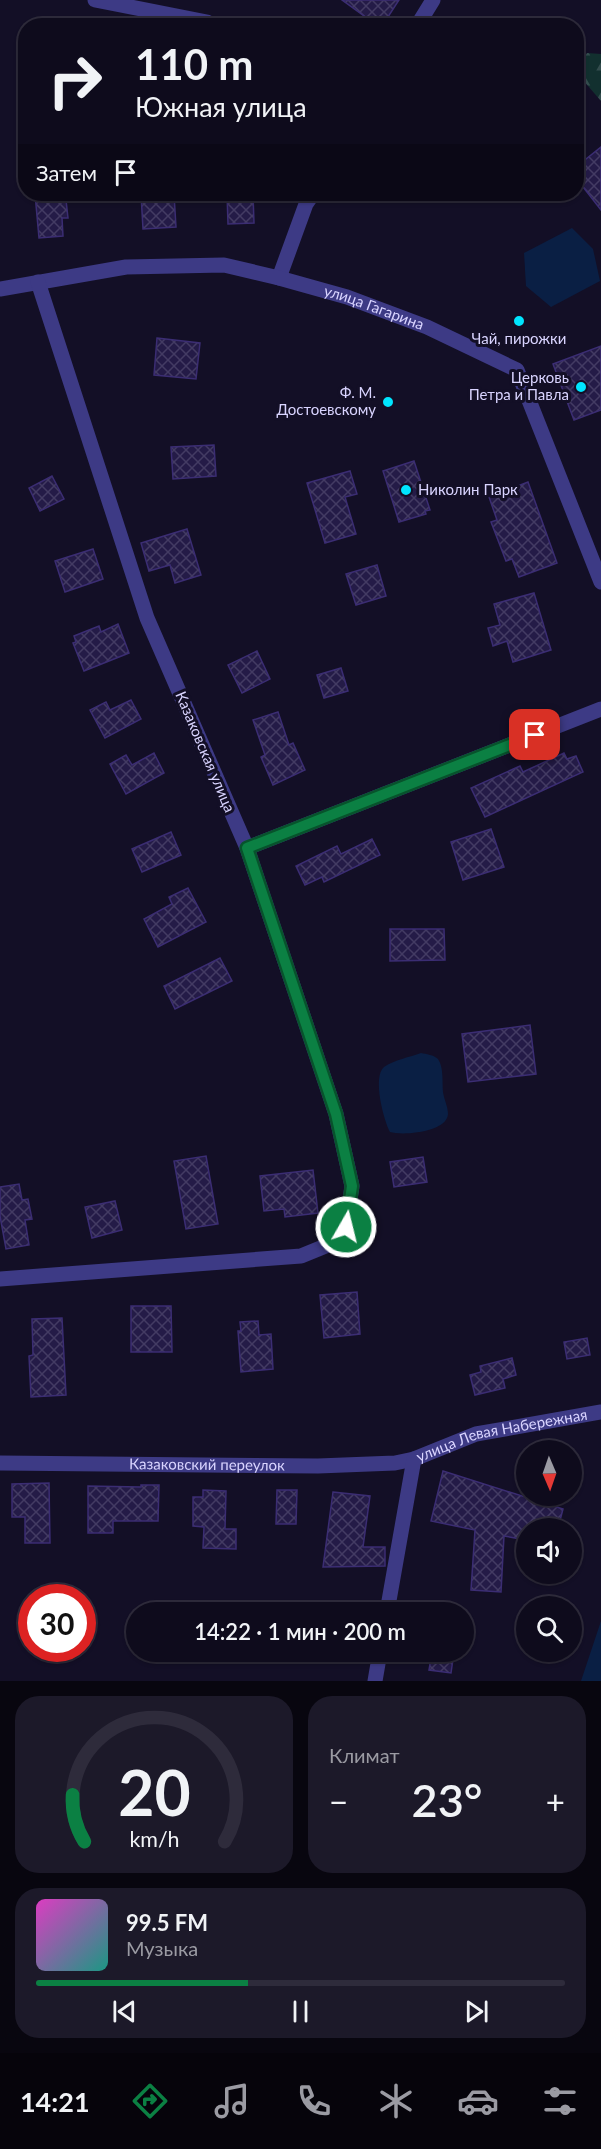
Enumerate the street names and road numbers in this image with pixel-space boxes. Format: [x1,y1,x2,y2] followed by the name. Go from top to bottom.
[322,281,427,333] street label: улица Гагарина
[172,688,240,815] street label: Казаковская улица
[413,1405,589,1465] street label: улица Левая Набережная
[129,1454,285,1474] street label: Казаковский переулок

